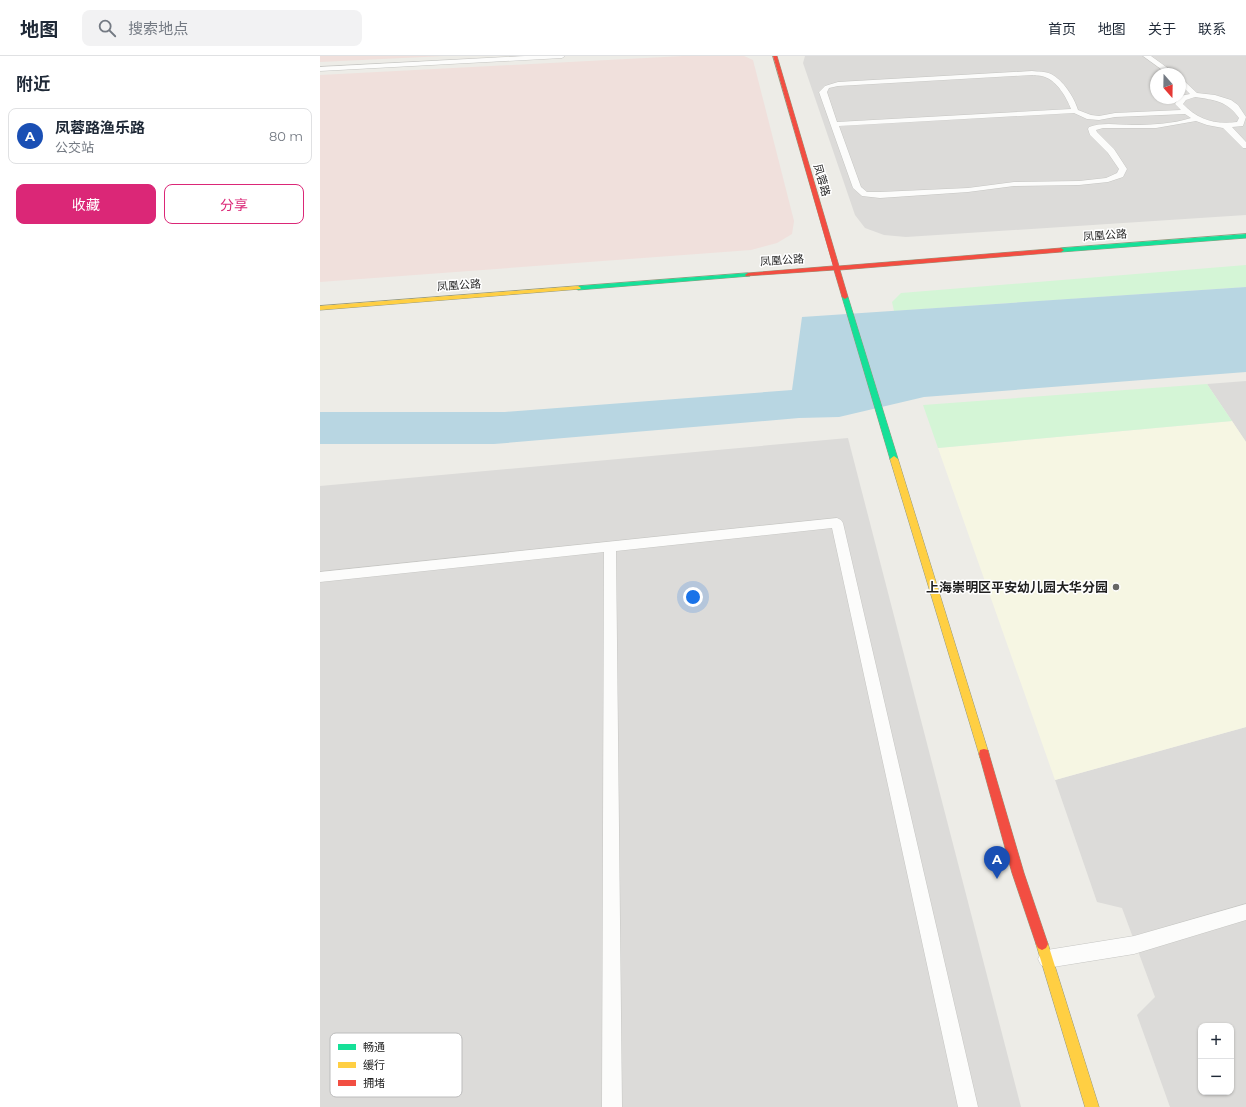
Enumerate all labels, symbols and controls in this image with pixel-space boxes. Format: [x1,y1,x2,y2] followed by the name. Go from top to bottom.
[82,10,362,46] search box
[96,17,118,39] icon: search
[20,18,58,41] text: 地图
[128,19,188,38] text: 搜索地点
[1048,20,1076,38] text: 首页
[1098,20,1126,38] text: 地图
[1148,20,1176,38] text: 关于
[1198,20,1226,38] text: 联系
[1150,68,1186,104] north arrow
[16,74,50,94] text: 附近
[55,118,145,137] text: 凤蓉路渔乐路
[25,128,35,144] text: A
[269,128,303,144] text: 80 m
[55,139,94,155] text: 公交站
[811,162,833,198] street label: 凤蓉路
[16,184,156,224] button: 收藏
[164,184,304,224] button: 分享
[1083,226,1127,244] street label: 凤凰公路
[760,251,804,269] street label: 凤凰公路
[437,276,481,294] street label: 凤凰公路
[926,579,1108,595] place label: 上海崇明区平安幼儿园大华分园
[1111,582,1121,592] marker: 上海崇明区平安幼儿园大华分园
[683,587,703,607] your location
[984,846,1010,879] pin: A
[1198,1023,1234,1095] map controls
[1198,1023,1234,1059] button: +
[330,1033,462,1097] legend
[363,1040,385,1054] text: 畅通
[363,1058,385,1072] text: 缓行
[1198,1059,1234,1095] button: −
[363,1076,385,1090] text: 拥堵

